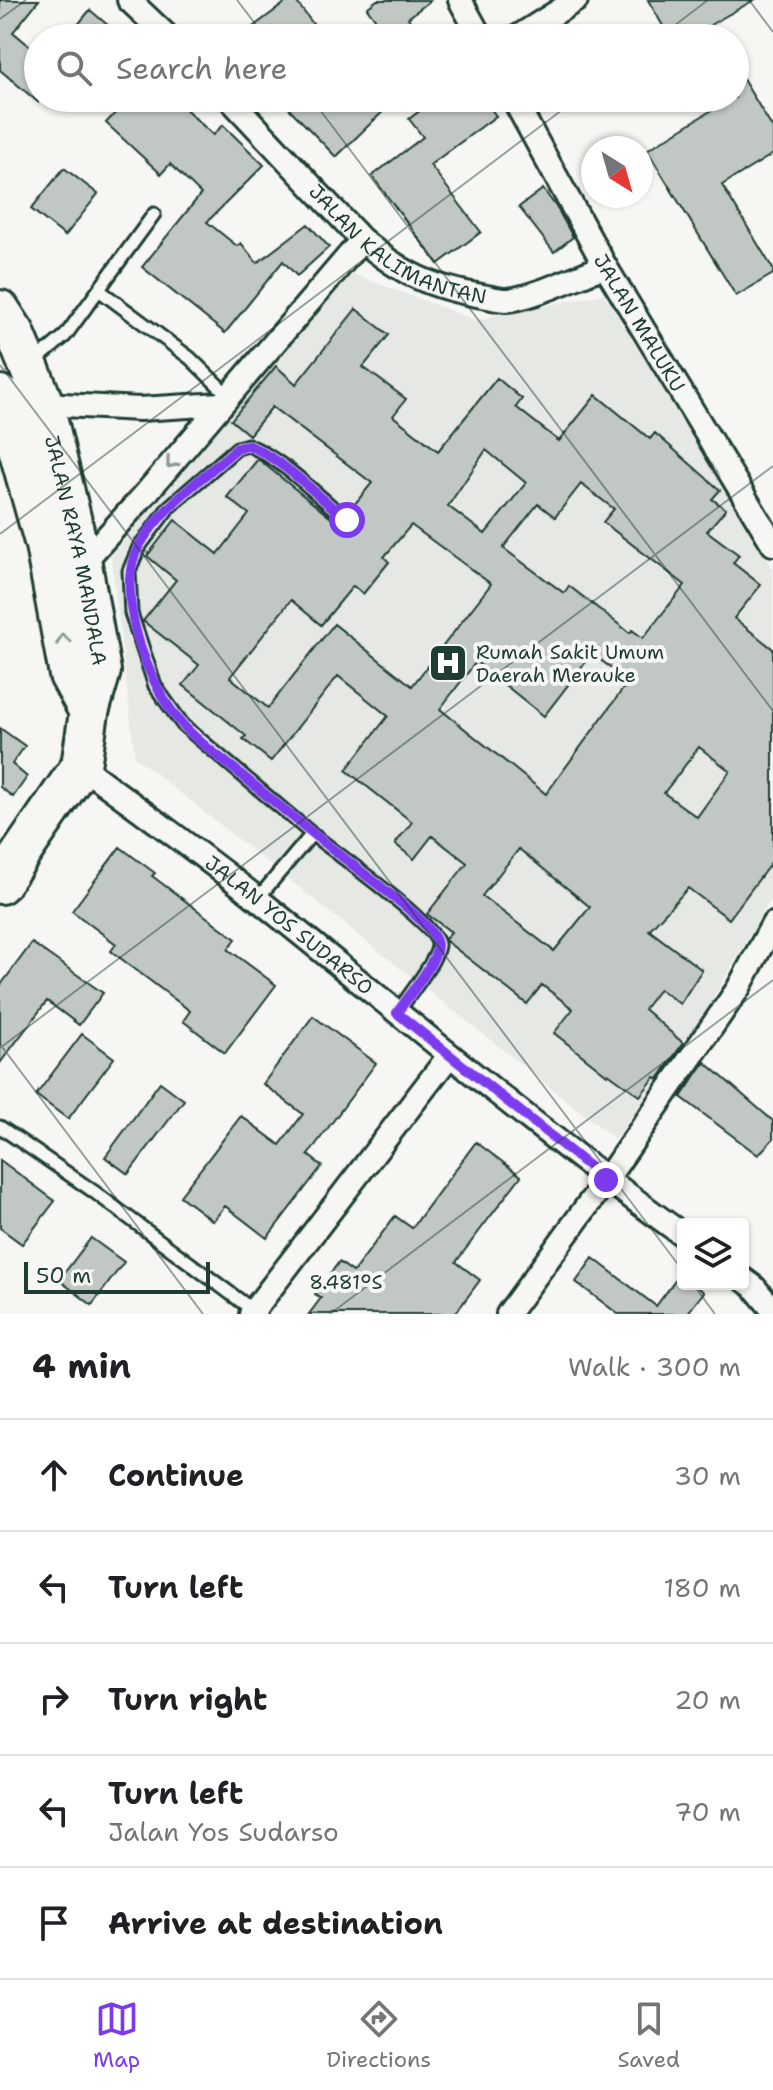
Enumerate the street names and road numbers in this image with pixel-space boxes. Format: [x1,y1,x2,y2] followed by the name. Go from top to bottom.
[303,179,489,310] street label: JALAN KALIMANTAN
[588,249,691,397] street label: JALAN MALUKU
[39,433,113,667] street label: JALAN RAYA MANDALA
[200,850,379,1000] street label: JALAN YOS SUDARSO

